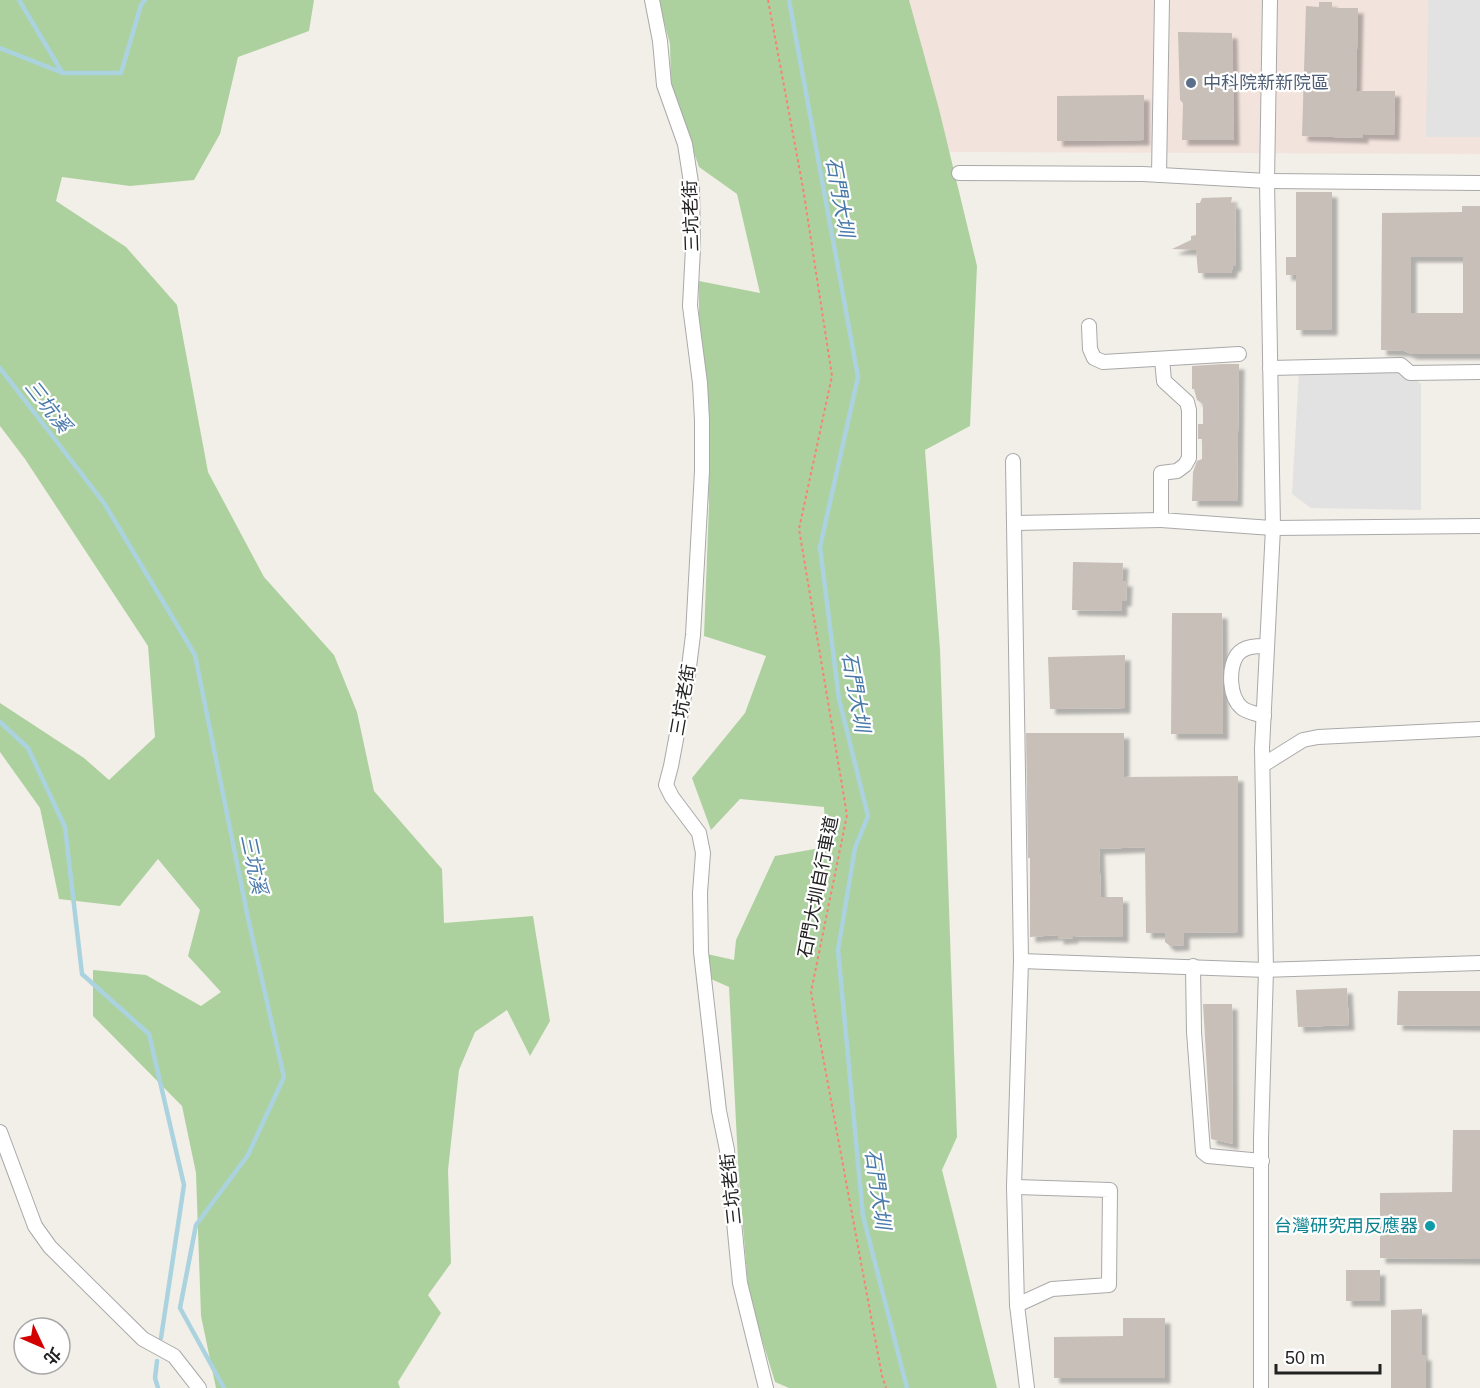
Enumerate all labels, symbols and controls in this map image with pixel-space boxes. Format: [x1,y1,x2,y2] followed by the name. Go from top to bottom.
[1203,73,1329,93] place label: 中科院新新院區
[1184,76,1198,90] marker: 中科院新新院區
[822,156,858,241] water label: 石門大圳
[680,180,702,252] street label: 三坑老街
[21,376,77,439] water label: 三坑溪
[838,651,874,736] water label: 石門大圳
[667,663,699,737] street label: 三坑老街
[794,814,842,960] street label: 石門大圳自行車道
[237,832,272,899] water label: 三坑溪
[862,1148,895,1233] water label: 石門大圳
[717,1152,745,1226] street label: 三坑老街
[1274,1216,1418,1236] place label: 台灣研究用反應器
[1423,1219,1437,1233] marker: 台灣研究用反應器
[12,1316,72,1376] north arrow
[1276,1337,1380,1375] scale bar
[41,1344,64,1368] text: 北
[1285,1348,1325,1368] text: 50 m

